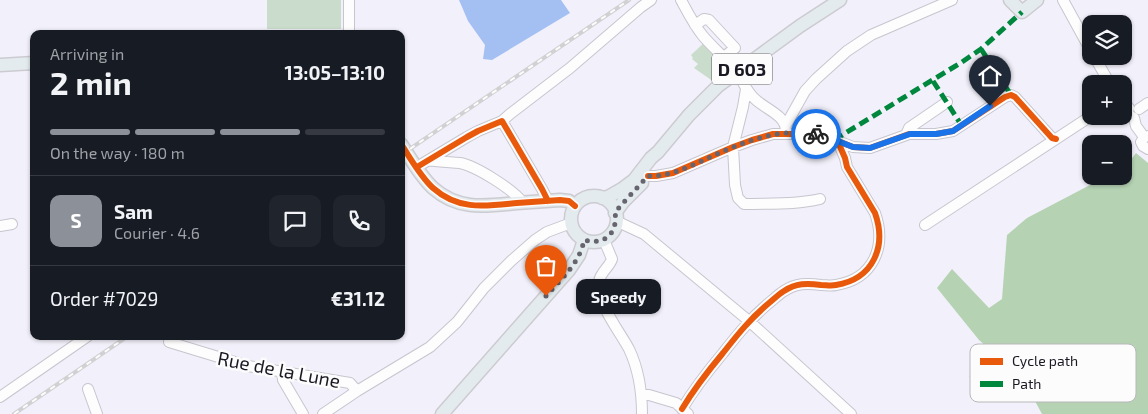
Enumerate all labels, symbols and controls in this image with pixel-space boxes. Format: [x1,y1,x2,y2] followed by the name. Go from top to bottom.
[1082,15,1132,185] map controls
[1082,15,1132,65] button: layers
[50,44,124,63] text: Arriving in
[712,54,772,85] road number: D 603
[969,55,1011,106] pin
[285,61,385,84] text: 13:05–13:10
[976,62,1004,90] icon: home
[50,63,132,101] text: 2 min
[1082,75,1132,125] button: +
[791,109,841,159] courier
[802,120,830,148] icon: bike
[1082,135,1132,185] button: −
[50,143,185,162] text: On the way · 180 m
[269,195,321,247] button: chat
[333,195,385,247] button: phone
[114,200,153,223] text: Sam
[70,209,82,232] text: S
[114,223,200,242] text: Courier · 4.6
[525,245,567,296] pin
[532,252,560,280] icon: bag
[576,278,661,314] callout: Speedy
[50,287,158,310] text: Order #7029
[331,287,385,310] text: €31.12
[591,287,646,306] text: Speedy
[970,344,1136,402] legend
[216,346,342,392] street label: Rue de la Lune
[1012,352,1078,369] text: Cycle path
[1012,375,1041,392] text: Path

